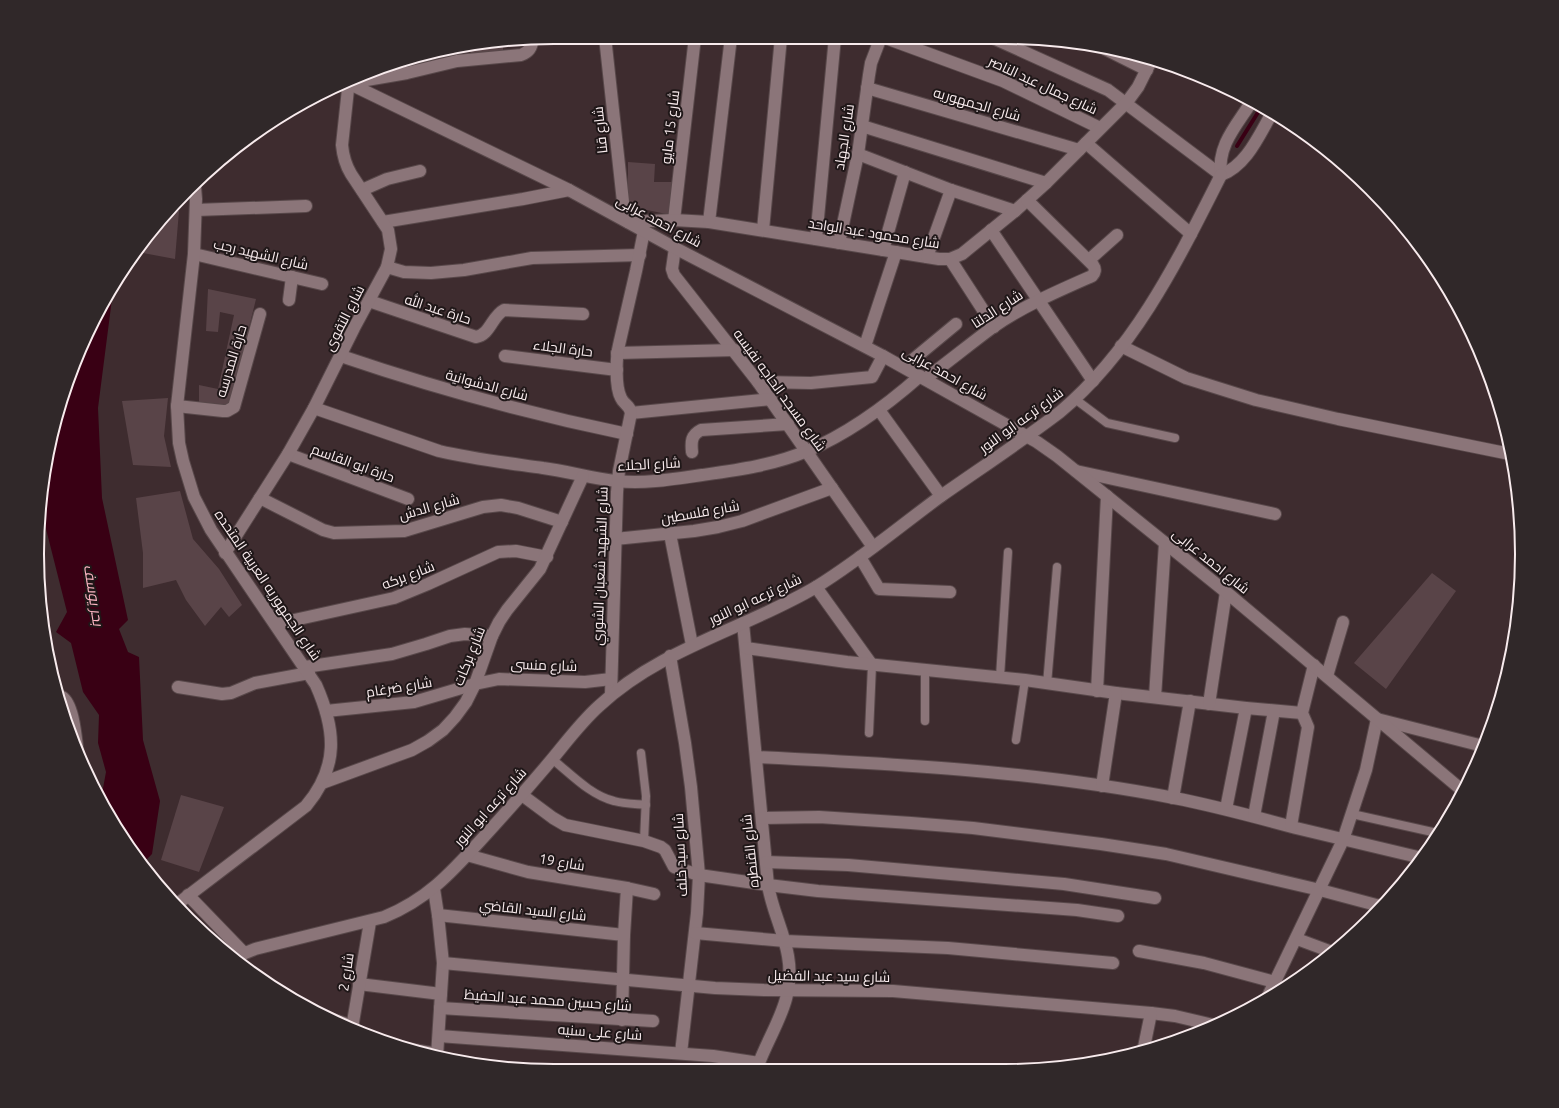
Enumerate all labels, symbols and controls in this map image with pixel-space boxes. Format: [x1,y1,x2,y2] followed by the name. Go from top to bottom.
[985,52,1100,118] street label: شارع جمال عبد الناصر
[931,84,1022,125] street label: شارع الجمهوريه
[658,89,683,165] street label: شارع 15 مايو
[831,103,858,171] street label: شارع الجهاد
[590,106,611,154] street label: شارع قنا
[613,192,704,251] street label: شارع احمد عرابى
[807,215,941,252] street label: شارع محمود عبد الواحد
[212,235,310,274] street label: شارع الشهيد رجب
[321,282,368,354] street label: شارع التقوى
[969,287,1026,332] street label: شارع الدلتا
[403,290,473,327] street label: حارة عبد الله
[212,323,250,399] street label: حارة المدرسه
[730,326,830,455] street label: شارع مسجد الحاجه نفيسه
[532,336,594,360] street label: حارة الجلاء
[899,343,990,404] street label: شارع احمد عرابى
[444,366,530,405] street label: شارع الدشوانية
[975,384,1067,457] street label: شارع ترعه ابو النور
[309,441,397,487] street label: حارة ابو القاسم
[617,454,681,475] street label: شارع الجلاء
[589,486,615,646] street label: شارع الشهيد شعبان الشوري
[397,491,461,524] street label: شارع الدش
[659,497,741,528] street label: شارع فلسطين
[211,507,324,664] street label: شارع الجمهوريه العربية المتحده
[1169,525,1253,598] street label: شارع احمد عرابى
[379,558,437,593] street label: شارع بركه
[80,563,107,628] water label: بحر يوسف
[705,571,804,629] street label: شارع ترعه ابو النور
[450,624,489,688] street label: شارع بركات
[510,656,578,675] street label: شارع منسى
[365,674,434,702] street label: شارع ضرغام
[450,764,530,851] street label: شارع ترعه ابو النور
[670,813,691,897] street label: شارع سيد خلف
[738,813,763,889] street label: شارع القنطره
[538,850,586,874] street label: شارع 19
[478,896,587,927] street label: شارع السيد القاضي
[335,952,358,992] street label: شارع 2
[768,967,890,986] street label: شارع سيد عبد الفضيل
[463,986,632,1015] street label: شارع حسين محمد عبد الحفيظ
[557,1021,643,1044] street label: شارع على سنيه

